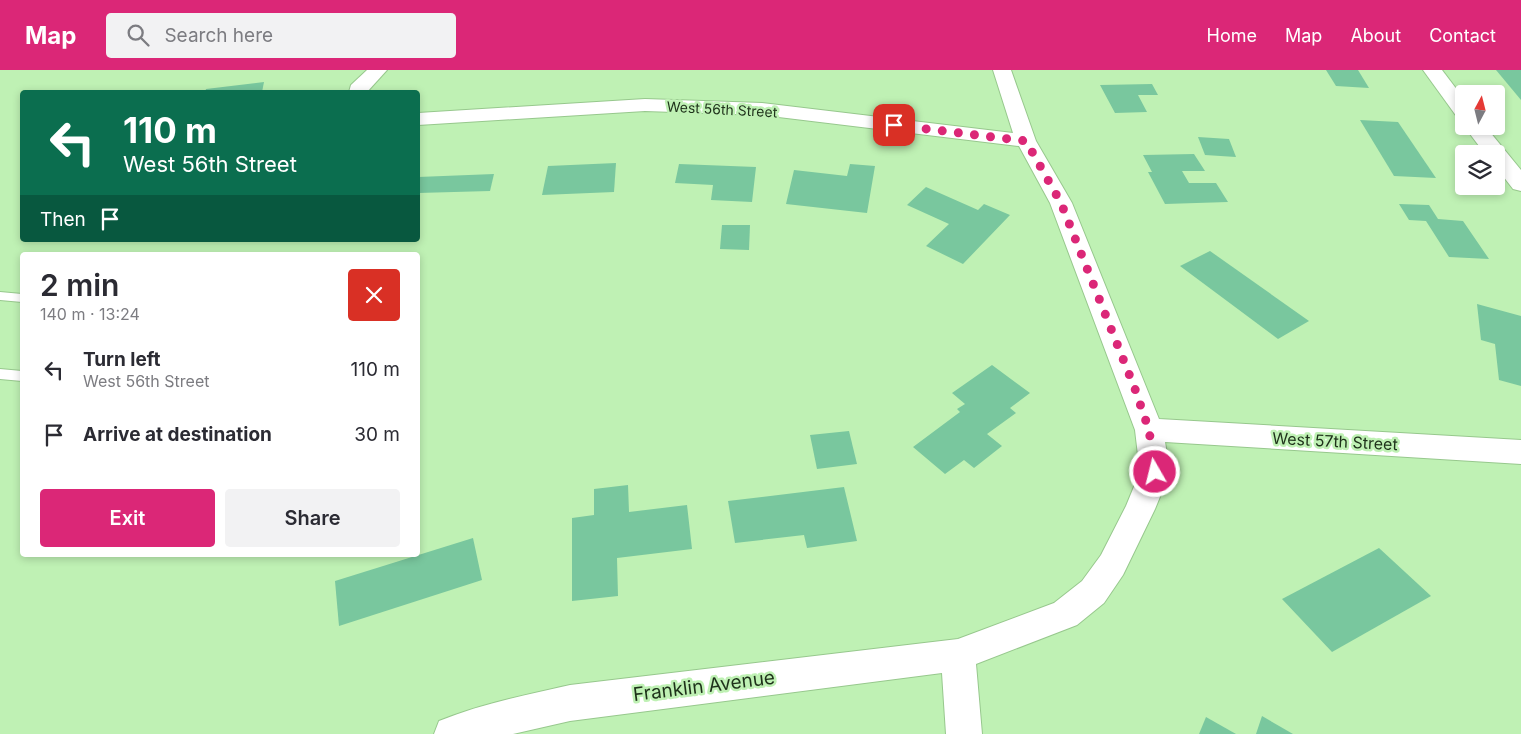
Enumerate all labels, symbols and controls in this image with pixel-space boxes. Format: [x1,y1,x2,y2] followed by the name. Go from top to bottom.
[106,13,456,58] search box
[25,21,76,50] text: Map
[124,21,152,49] icon: search
[164,24,273,47] text: Search here
[1207,25,1257,46] text: Home
[1285,25,1322,46] text: Map
[1350,25,1401,46] text: About
[1429,25,1496,46] text: Contact
[1455,85,1505,135] north arrow
[1455,85,1505,195] map controls
[666,98,778,120] street label: West 56th Street
[873,104,915,146] pin
[123,109,217,151] text: 110 m
[40,110,105,175] icon: left
[880,111,908,139] icon: arrive
[1455,145,1505,195] button: layers
[123,151,297,177] text: West 56th Street
[96,205,124,233] icon: arrive
[40,208,86,231] text: Then
[40,267,119,303] text: 2 min
[348,269,400,321] button: close
[40,304,140,324] text: 140 m · 13:24
[83,348,161,371] text: Turn left
[40,356,68,384] icon: left
[351,358,400,381] text: 110 m
[83,371,209,391] text: West 56th Street
[40,421,68,449] icon: arrive
[83,423,272,446] text: Arrive at destination
[354,423,400,446] text: 30 m
[1272,428,1398,454] street label: West 57th Street
[1128,445,1180,497] position arrow
[40,489,215,547] button: Exit
[225,489,400,547] button: Share
[632,666,776,706] street label: Franklin Avenue

